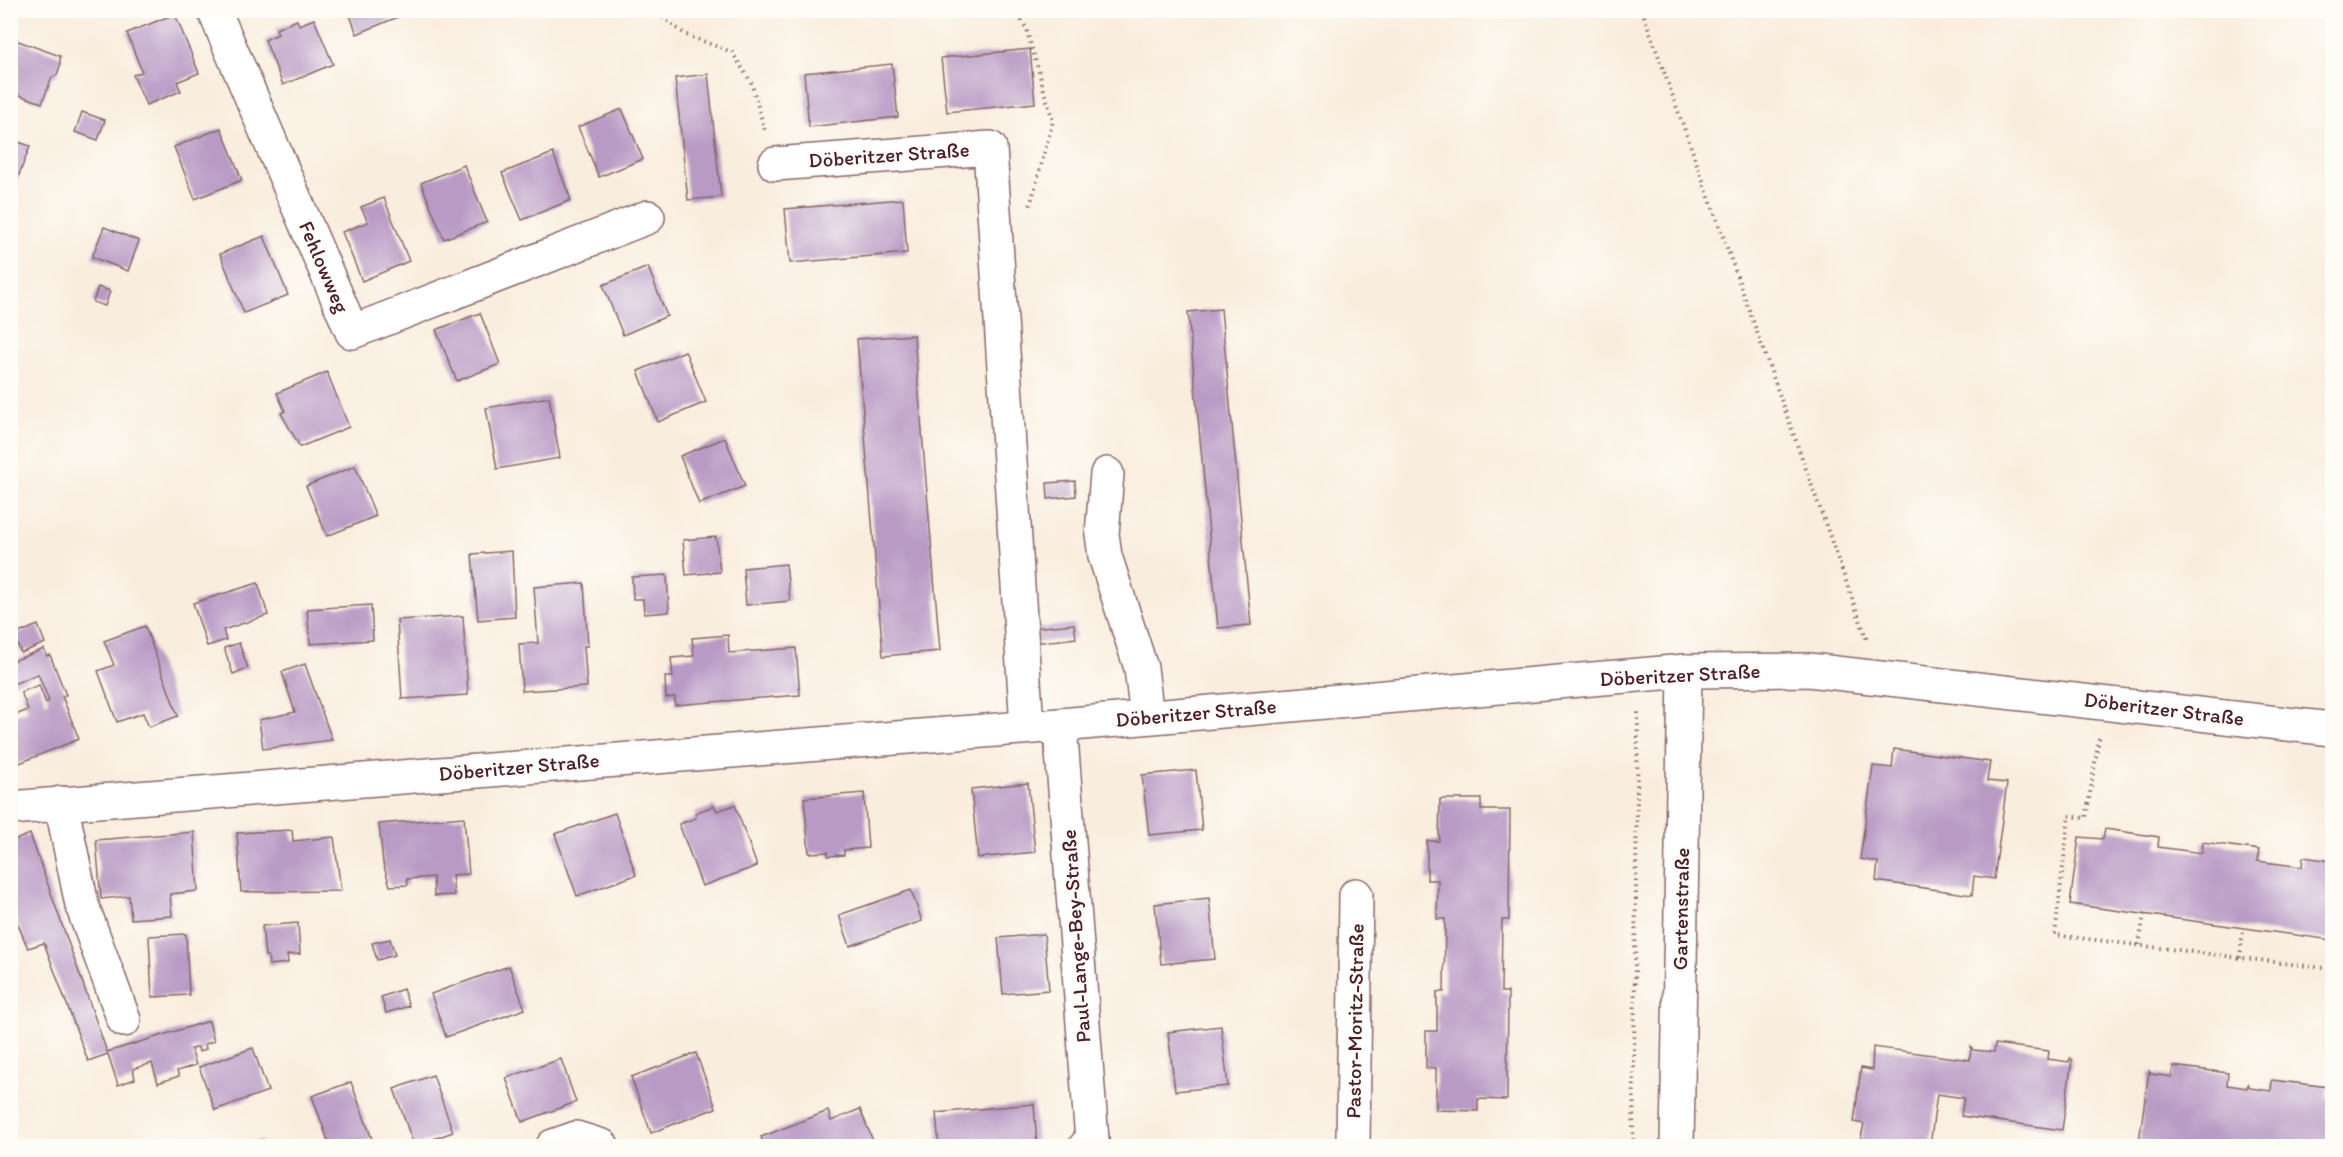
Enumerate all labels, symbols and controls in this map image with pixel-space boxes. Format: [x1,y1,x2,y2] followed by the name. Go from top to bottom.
[808,136,970,173] street label: Döberitzer Straße
[294,217,355,317] street label: Fehlowweg
[1599,658,1761,691] street label: Döberitzer Straße
[2083,686,2246,731] street label: Döberitzer Straße
[1115,693,1277,732] street label: Döberitzer Straße
[438,747,600,786] street label: Döberitzer Straße
[1056,829,1095,1044] street label: Paul-Lange-Bey-Straße
[1667,847,1694,971] street label: Gartenstraße
[1340,923,1369,1119] street label: Pastor-Moritz-Straße

